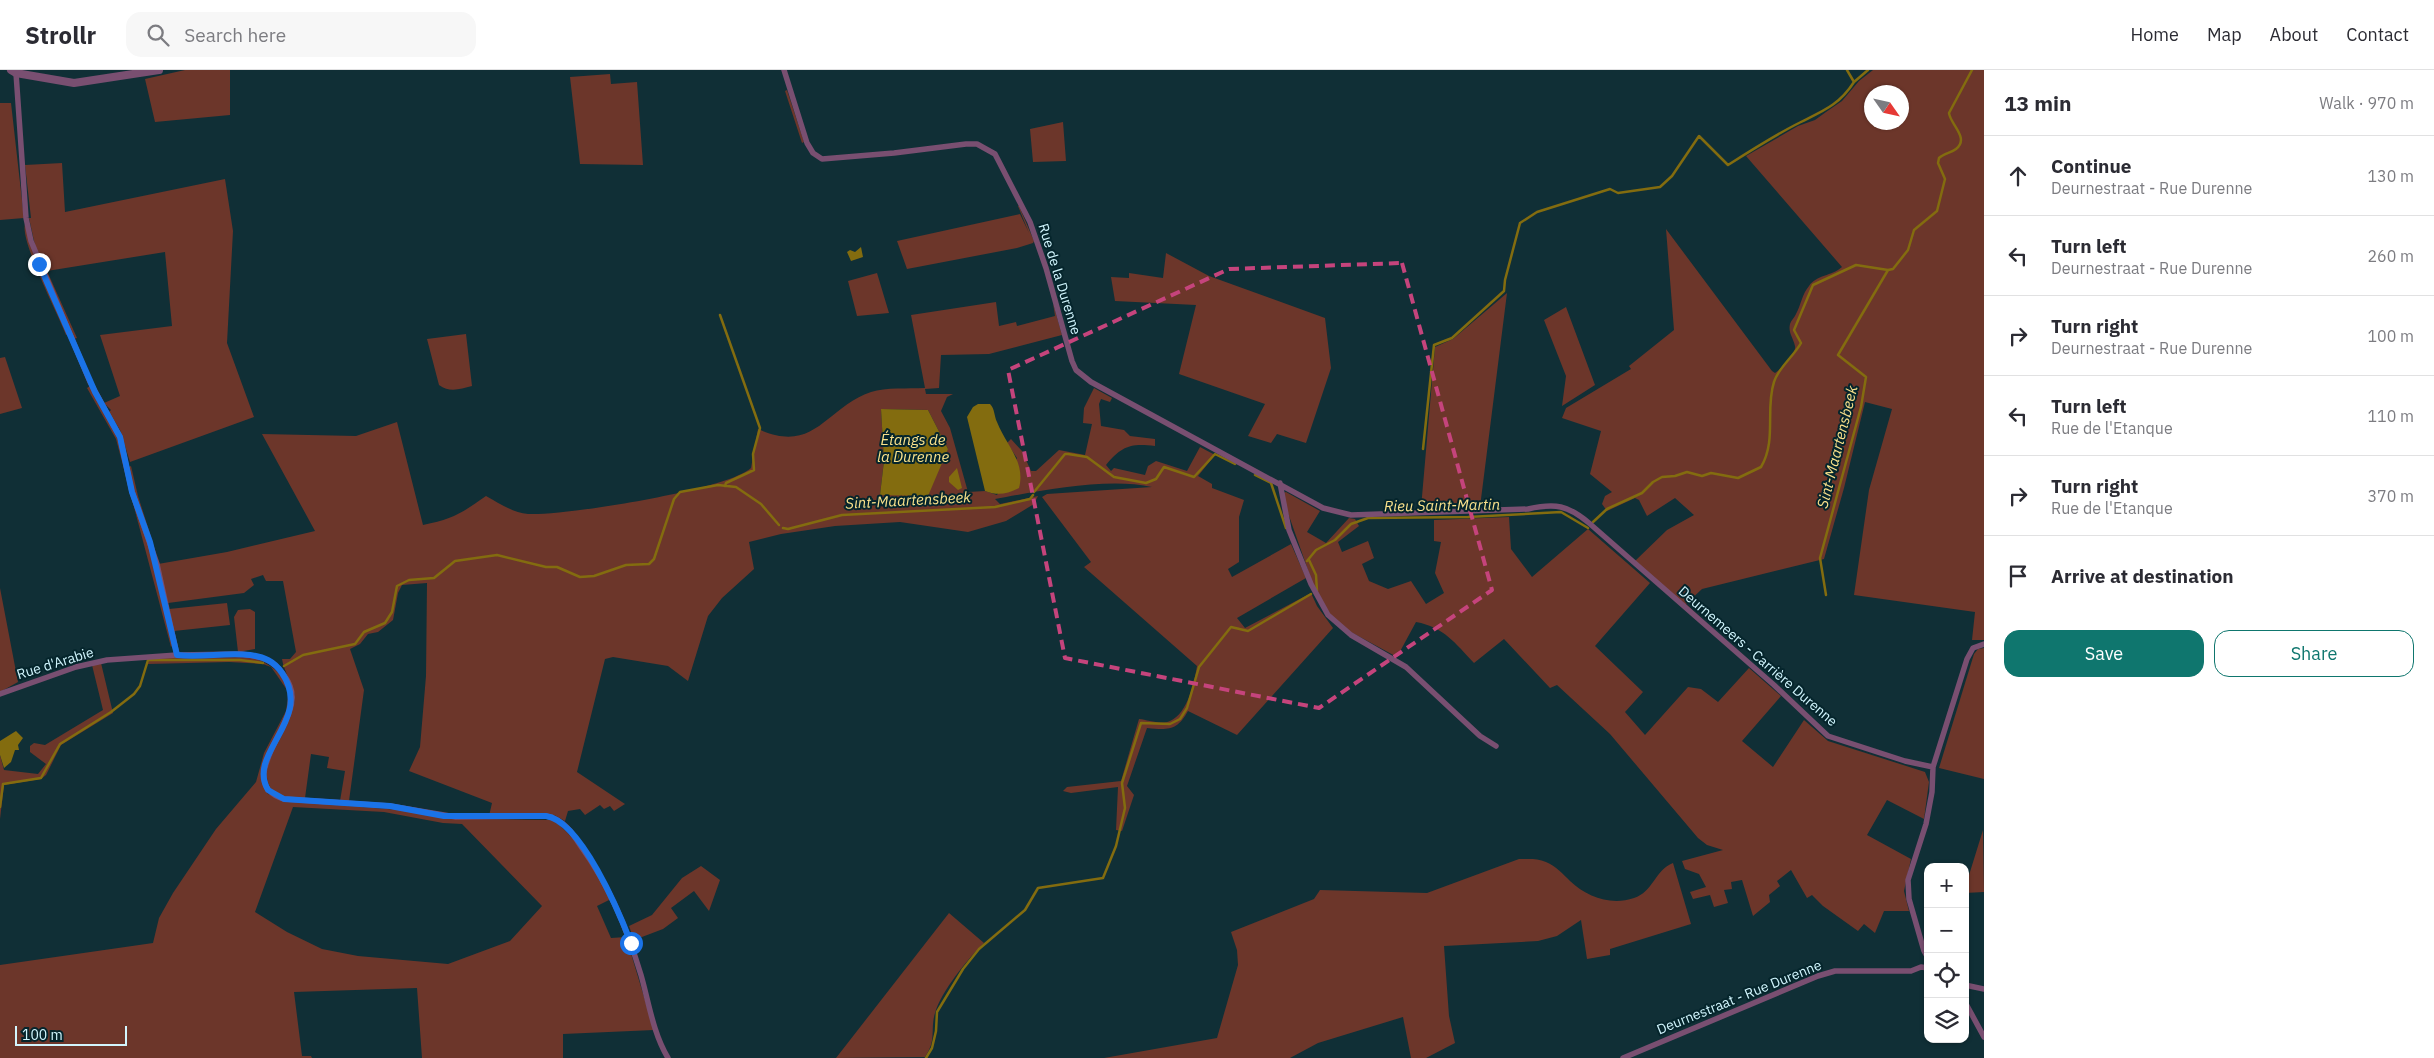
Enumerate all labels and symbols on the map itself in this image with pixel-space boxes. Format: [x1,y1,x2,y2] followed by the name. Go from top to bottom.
[1864,85,1909,130] north arrow
[1035,221,1086,337] street label: Rue de la Durenne
[28,253,51,276] route end
[1813,383,1861,510] water label: Sint-Maartensbeek
[877,430,949,466] water label: Étangs de la Durenne
[845,487,972,513] water label: Sint-Maartensbeek
[1384,494,1500,516] water label: Rieu Saint-Martin
[1675,582,1841,730] street label: Deurnemeers - Carrière Durenne
[14,643,96,683] street label: Rue d'Arabie
[620,932,643,955] route start
[1654,956,1824,1038] street label: Deurnestraat - Rue Durenne
[15,1023,128,1046] scale bar

